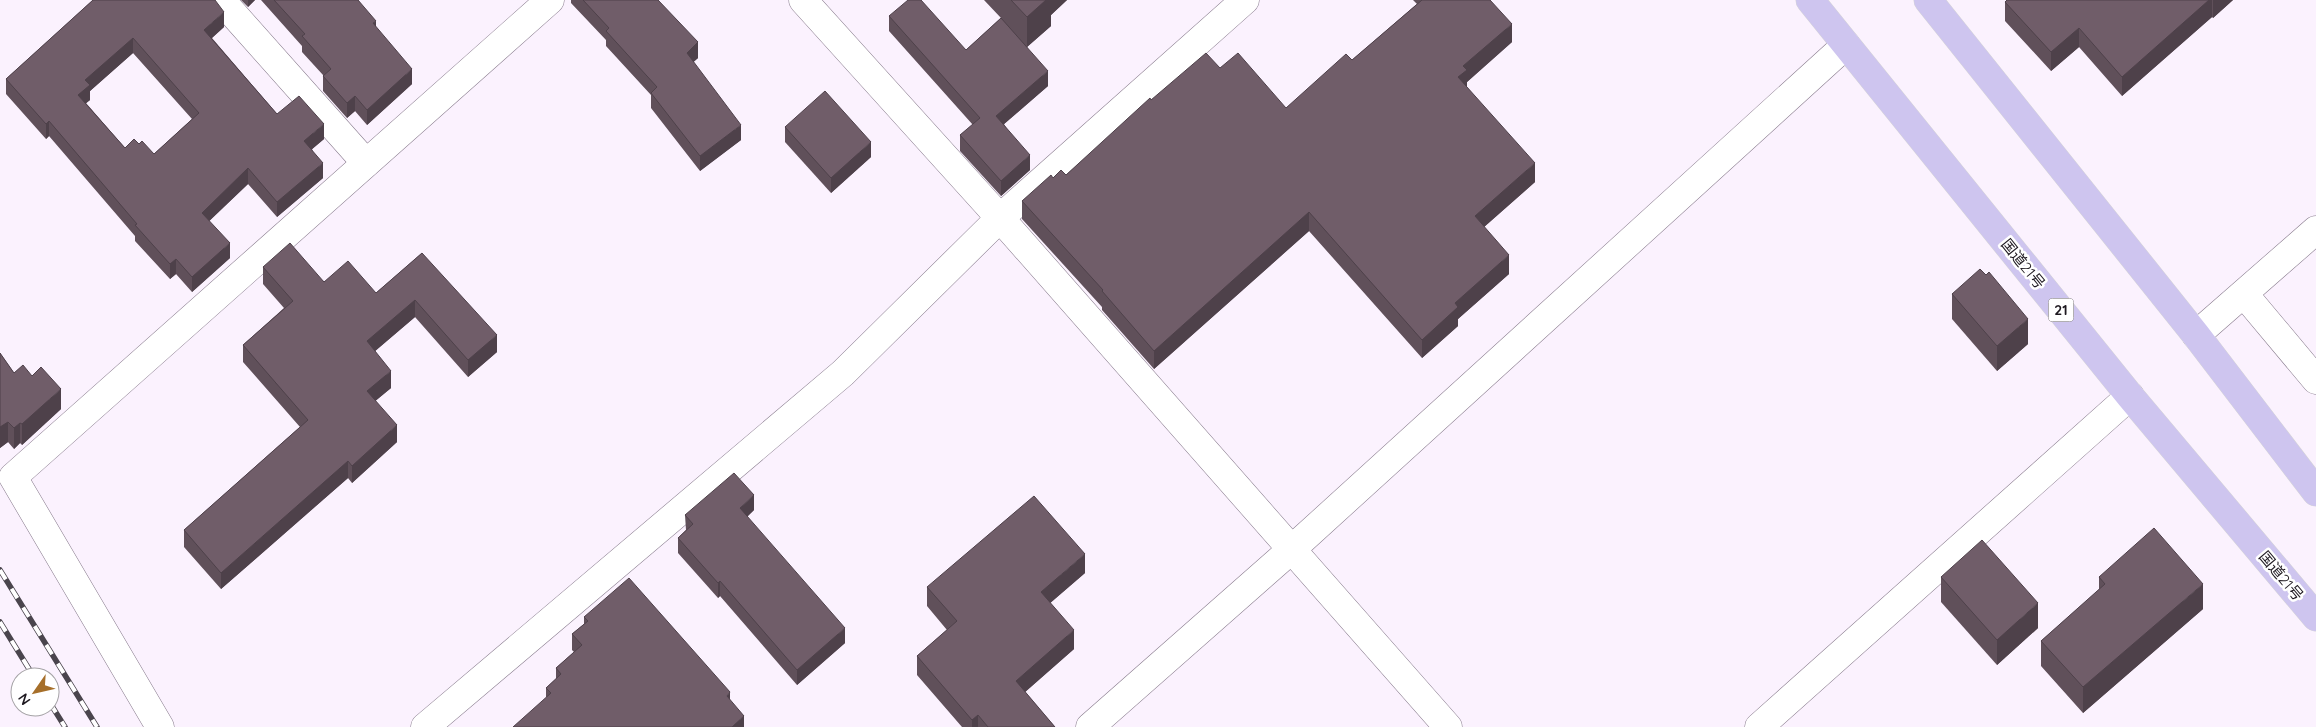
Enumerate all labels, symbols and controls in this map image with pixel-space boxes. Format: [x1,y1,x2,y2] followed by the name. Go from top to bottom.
[1997,235,2049,293] street label: 国道21号
[2048,298,2074,322] road number: 21
[2255,547,2308,604] street label: 国道21号
[10,667,60,717] north arrow
[14,690,35,709] text: N

